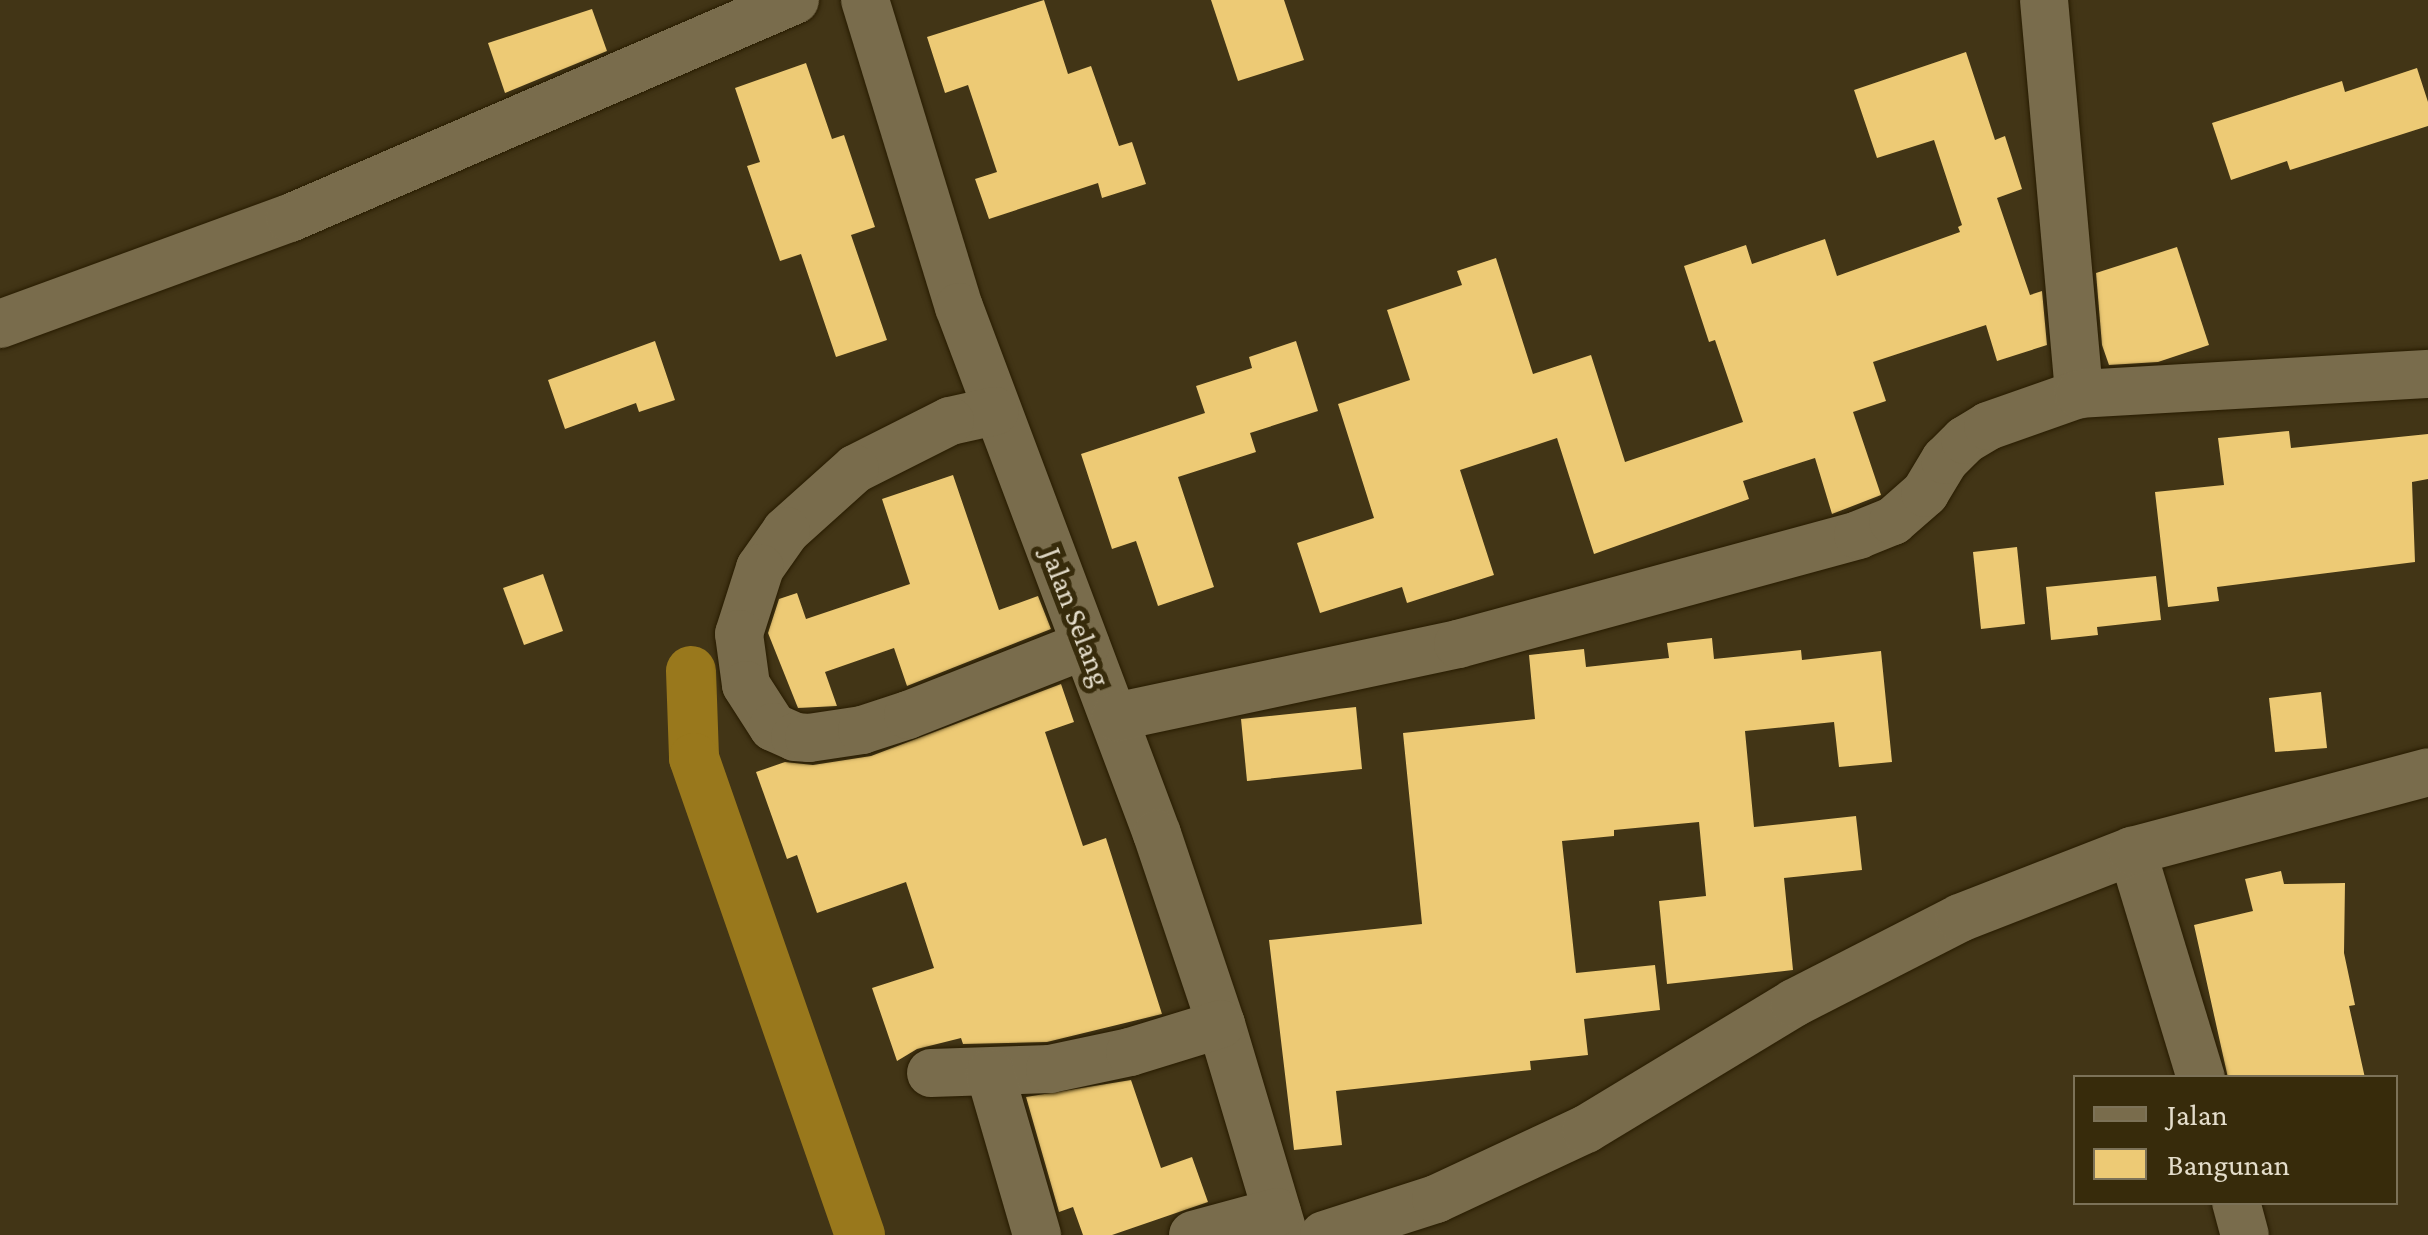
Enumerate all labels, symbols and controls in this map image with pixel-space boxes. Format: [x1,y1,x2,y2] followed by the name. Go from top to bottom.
[1033,542,1119,692] street label: Jalan Selang
[2073,1075,2398,1205] legend
[2167,1098,2228,1131] text: Jalan
[2167,1148,2290,1181] text: Bangunan

